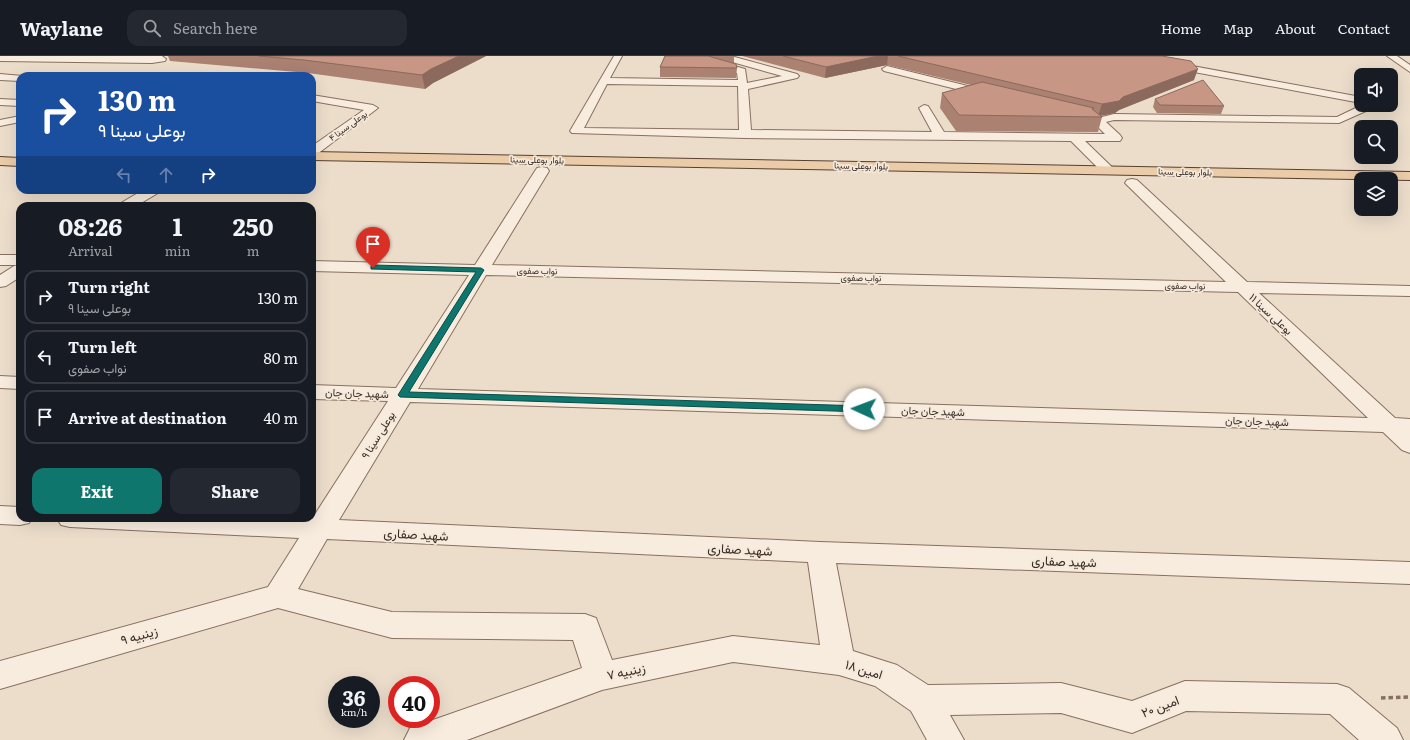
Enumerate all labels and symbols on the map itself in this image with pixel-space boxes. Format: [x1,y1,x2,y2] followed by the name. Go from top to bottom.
[325,106,370,144] street label: بوعلی سینا ۴
[510,152,565,166] street label: بلوار بوعلی سینا
[834,158,889,172] street label: بلوار بوعلی سینا
[1158,164,1213,178] street label: بلوار بوعلی سینا
[356,227,390,268] pin
[517,263,558,277] street label: نواب صفوی
[841,270,882,284] street label: نواب صفوی
[1165,278,1206,292] street label: نواب صفوی
[1246,289,1297,338] street label: بوعلی سینا ۱۱
[325,383,390,401] street label: شهید جان جان
[843,388,885,430] position arrow
[901,401,966,419] street label: شهید جان جان
[356,408,398,461] street label: بوعلی سینا ۹
[1225,411,1290,429] street label: شهید جان جان
[383,522,449,545] street label: شهید صفاری
[707,537,773,560] street label: شهید صفاری
[1031,550,1097,571] street label: شهید صفاری
[118,620,160,649] street label: زینبیه ۹
[843,654,885,683] street label: امین ۱۸
[605,657,647,684] street label: زینبیه ۷
[388,676,440,728] speed limit sign: 40
[1138,690,1182,721] street label: امین ۲۰

